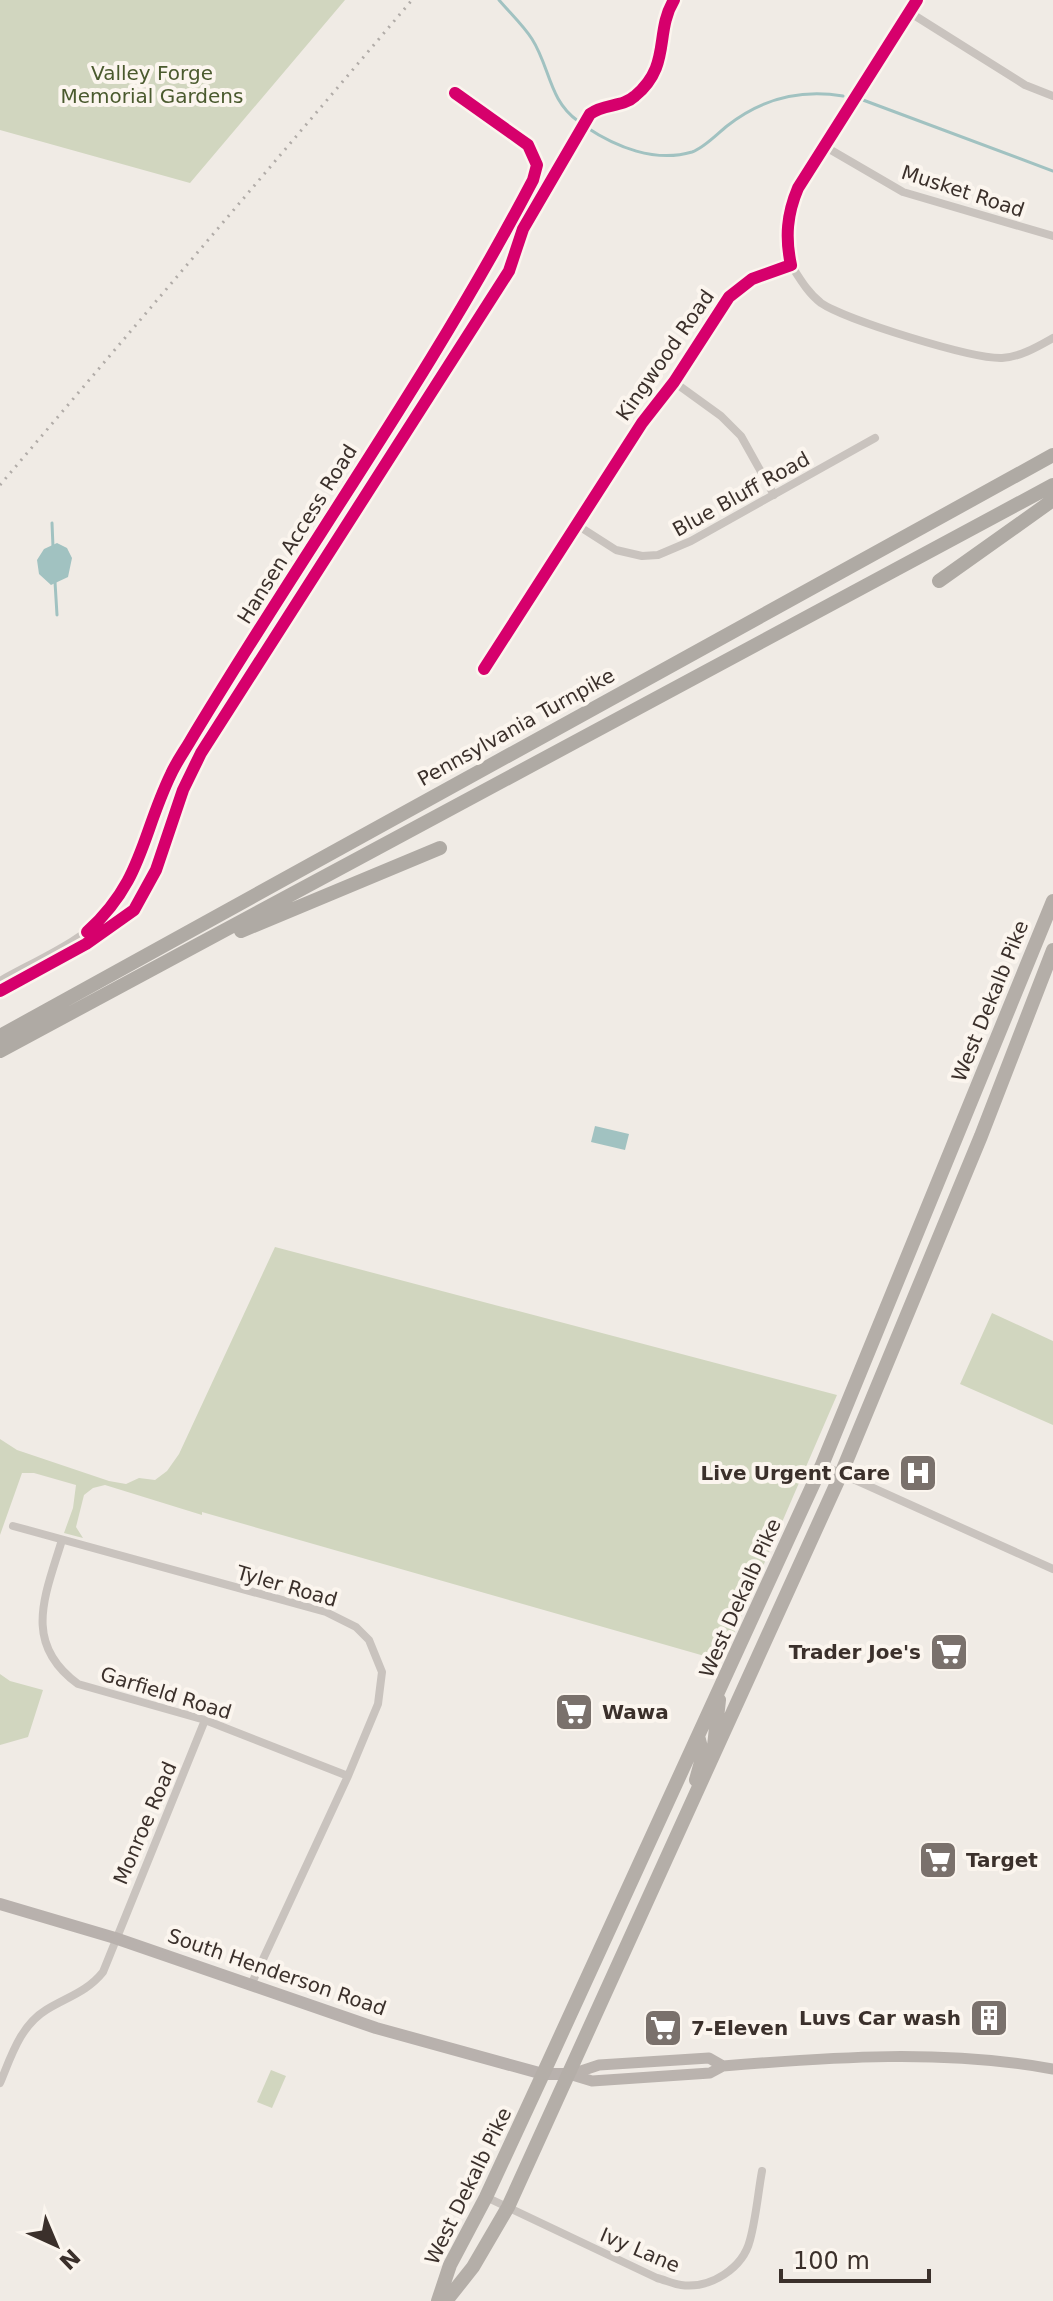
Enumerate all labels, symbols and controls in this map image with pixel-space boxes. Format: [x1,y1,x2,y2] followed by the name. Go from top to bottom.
[61,61,243,108] park label: Valley Forge Memorial Gardens
[898,160,1028,222] street label: Musket Road
[611,285,719,425] street label: Kingwood Road
[232,440,362,628] street label: Hansen Access Road
[668,446,814,542] street label: Blue Bluff Road
[413,663,619,791] street label: Pennsylvania Turnpike
[947,917,1033,1085] street label: West Dekalb Pike
[897,1452,939,1494] hospital icon: Live Urgent Care
[700,1461,890,1485] place label: Live Urgent Care
[694,1515,786,1681] street label: West Dekalb Pike
[233,1560,340,1612] street label: Tyler Road
[928,1631,970,1673] supermarket icon: Trader Joe's
[789,1640,921,1664] place label: Trader Joe's
[98,1662,234,1724] street label: Garfield Road
[553,1691,595,1733] supermarket icon: Wawa
[602,1700,669,1724] place label: Wawa
[108,1758,182,1888] street label: Monroe Road
[917,1839,959,1881] supermarket icon: Target
[966,1848,1038,1872] place label: Target
[165,1923,389,2021] street label: South Henderson Road
[968,1997,1010,2039] building icon: Luvs Car wash
[799,2006,961,2030] place label: Luvs Car wash
[642,2007,684,2049] supermarket icon: 7-Eleven
[691,2016,788,2040] place label: 7-Eleven
[420,2104,516,2268] street label: West Dekalb Pike
[16,2205,96,2285] north arrow
[597,2222,683,2278] street label: Ivy Lane
[781,2233,929,2283] scale bar
[54,2244,85,2274] text: N
[793,2247,870,2275] text: 100 m

